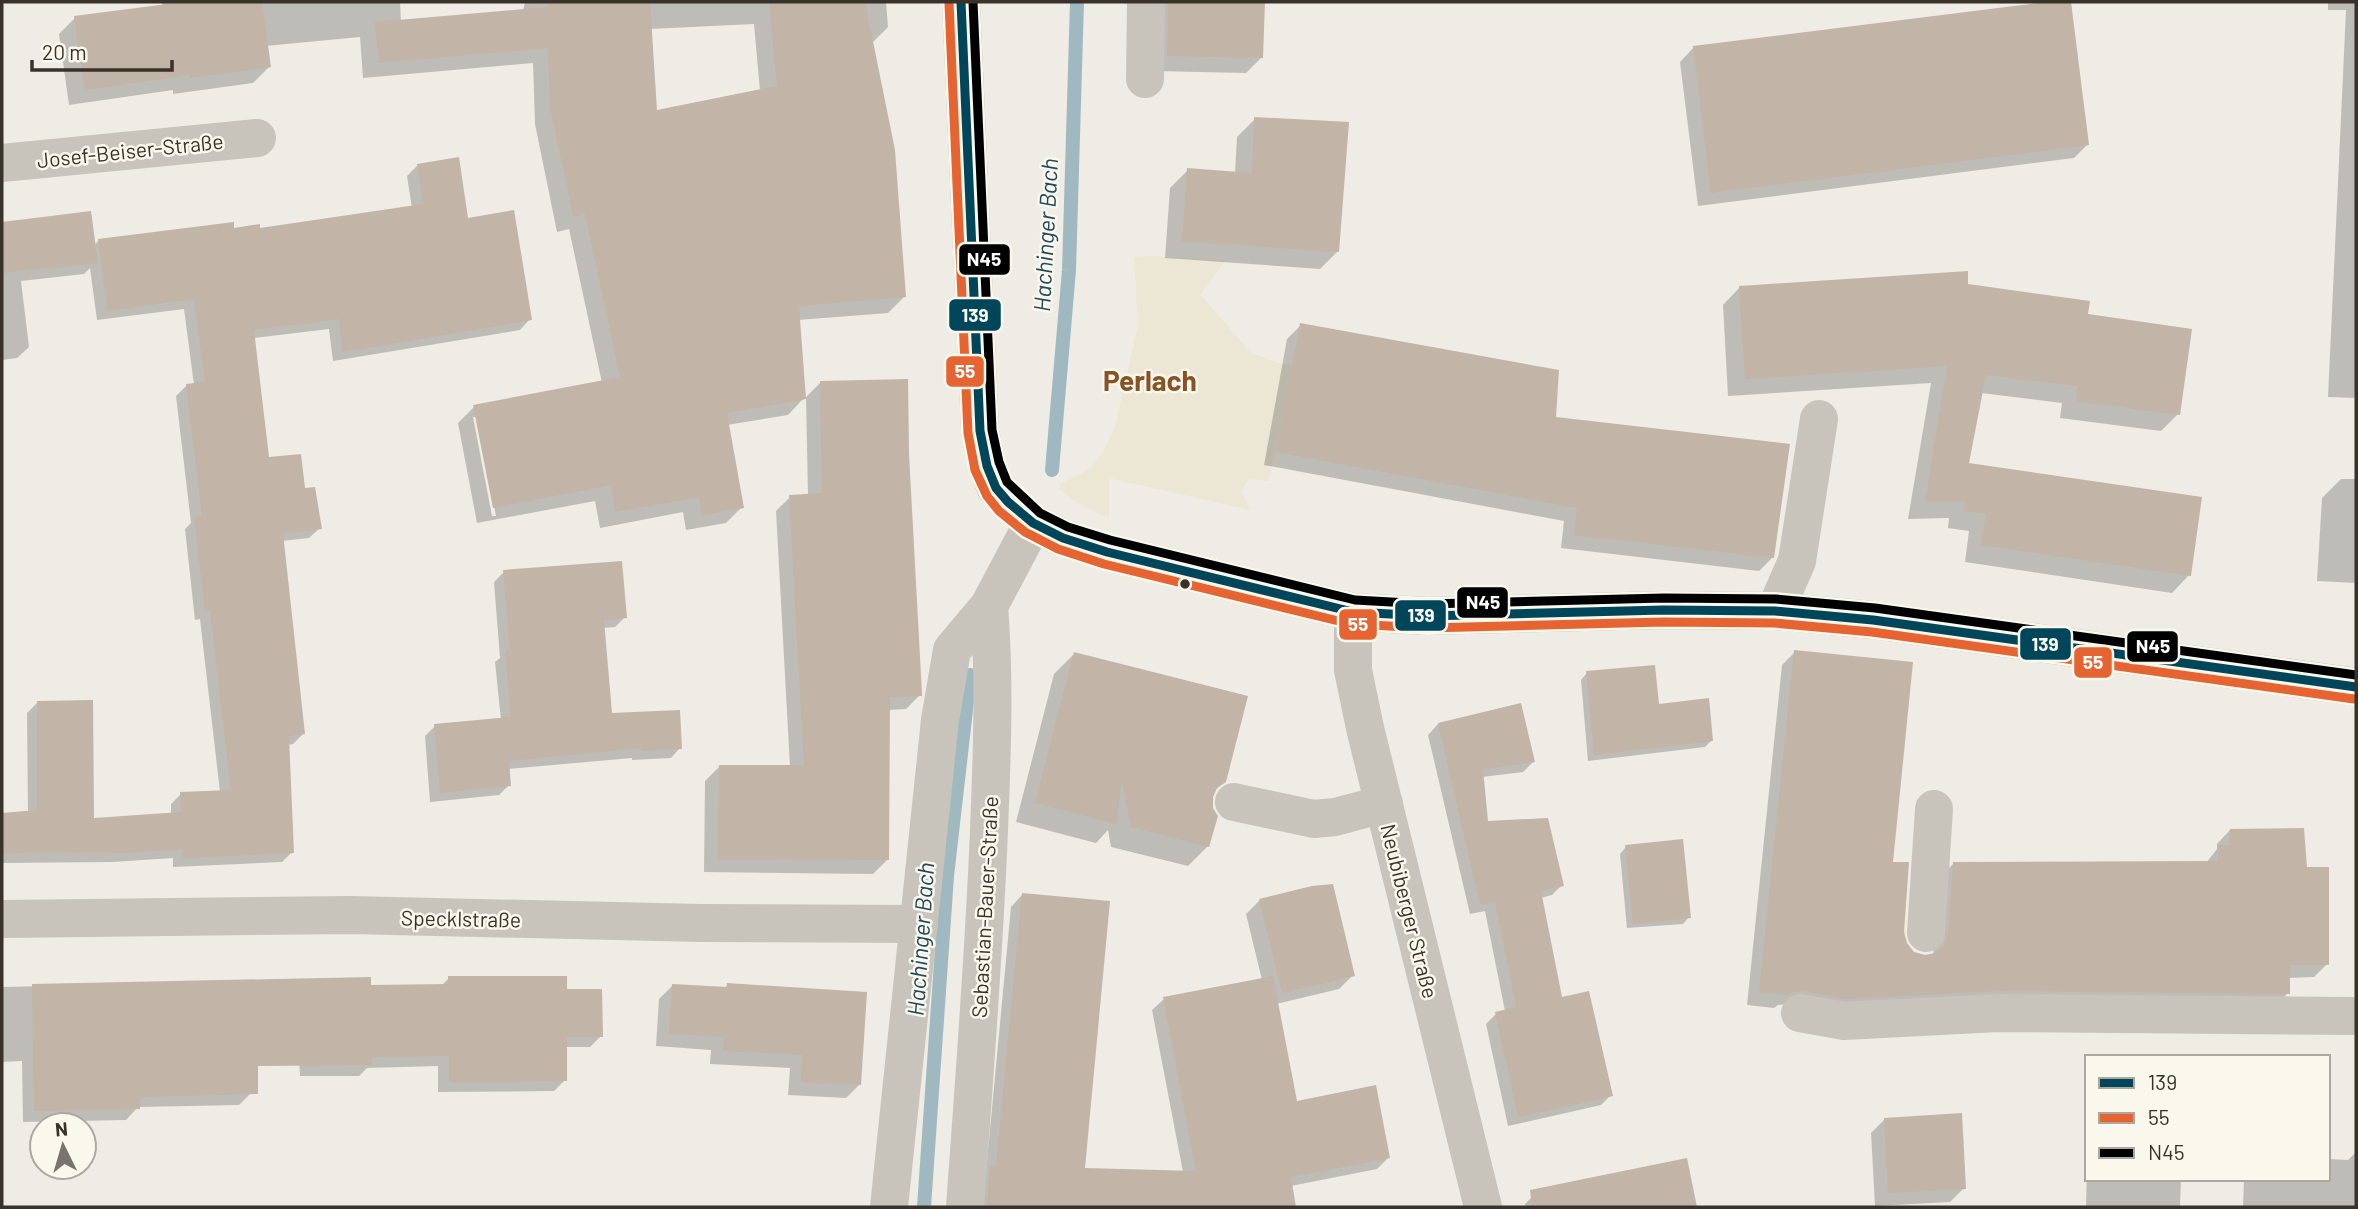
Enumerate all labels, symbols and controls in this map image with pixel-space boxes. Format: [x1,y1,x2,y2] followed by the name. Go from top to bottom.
[32,28,172,72] scale bar
[42,39,87,64] text: 20 m
[35,128,225,172] street label: Josef-Beiser-Straße
[1027,157,1063,313] water label: Hachinger Bach
[958,243,1011,276] line badge: N45
[967,247,1001,270] text: N45
[948,298,1002,332] line badge: 139
[961,303,989,326] text: 139
[945,355,985,388] line badge: 55
[955,359,975,382] text: 55
[1103,363,1197,397] district label: Perlach
[1178,577,1192,591] unlabelled marker
[1456,586,1509,619] line badge: N45
[1466,590,1500,613] text: N45
[1394,599,1447,632] line badge: 139
[1407,603,1435,626] text: 139
[1338,608,1378,641] line badge: 55
[1348,612,1368,635] text: 55
[2019,627,2072,661] line badge: 139
[2126,630,2179,663] line badge: N45
[2031,632,2059,655] text: 139
[2136,634,2170,657] text: N45
[2073,646,2113,679] line badge: 55
[2083,650,2103,673] text: 55
[966,795,1002,1019] street label: Sebastian-Bauer-Straße
[1376,821,1444,1001] street label: Neubiberger Straße
[901,861,939,1017] water label: Hachinger Bach
[401,904,521,932] street label: Specklstraße
[2085,1055,2330,1181] legend
[2148,1069,2177,1094] text: 139
[2148,1104,2170,1129] text: 55
[28,1111,98,1181] north arrow
[54,1117,69,1141] text: N
[2148,1139,2185,1164] text: N45

